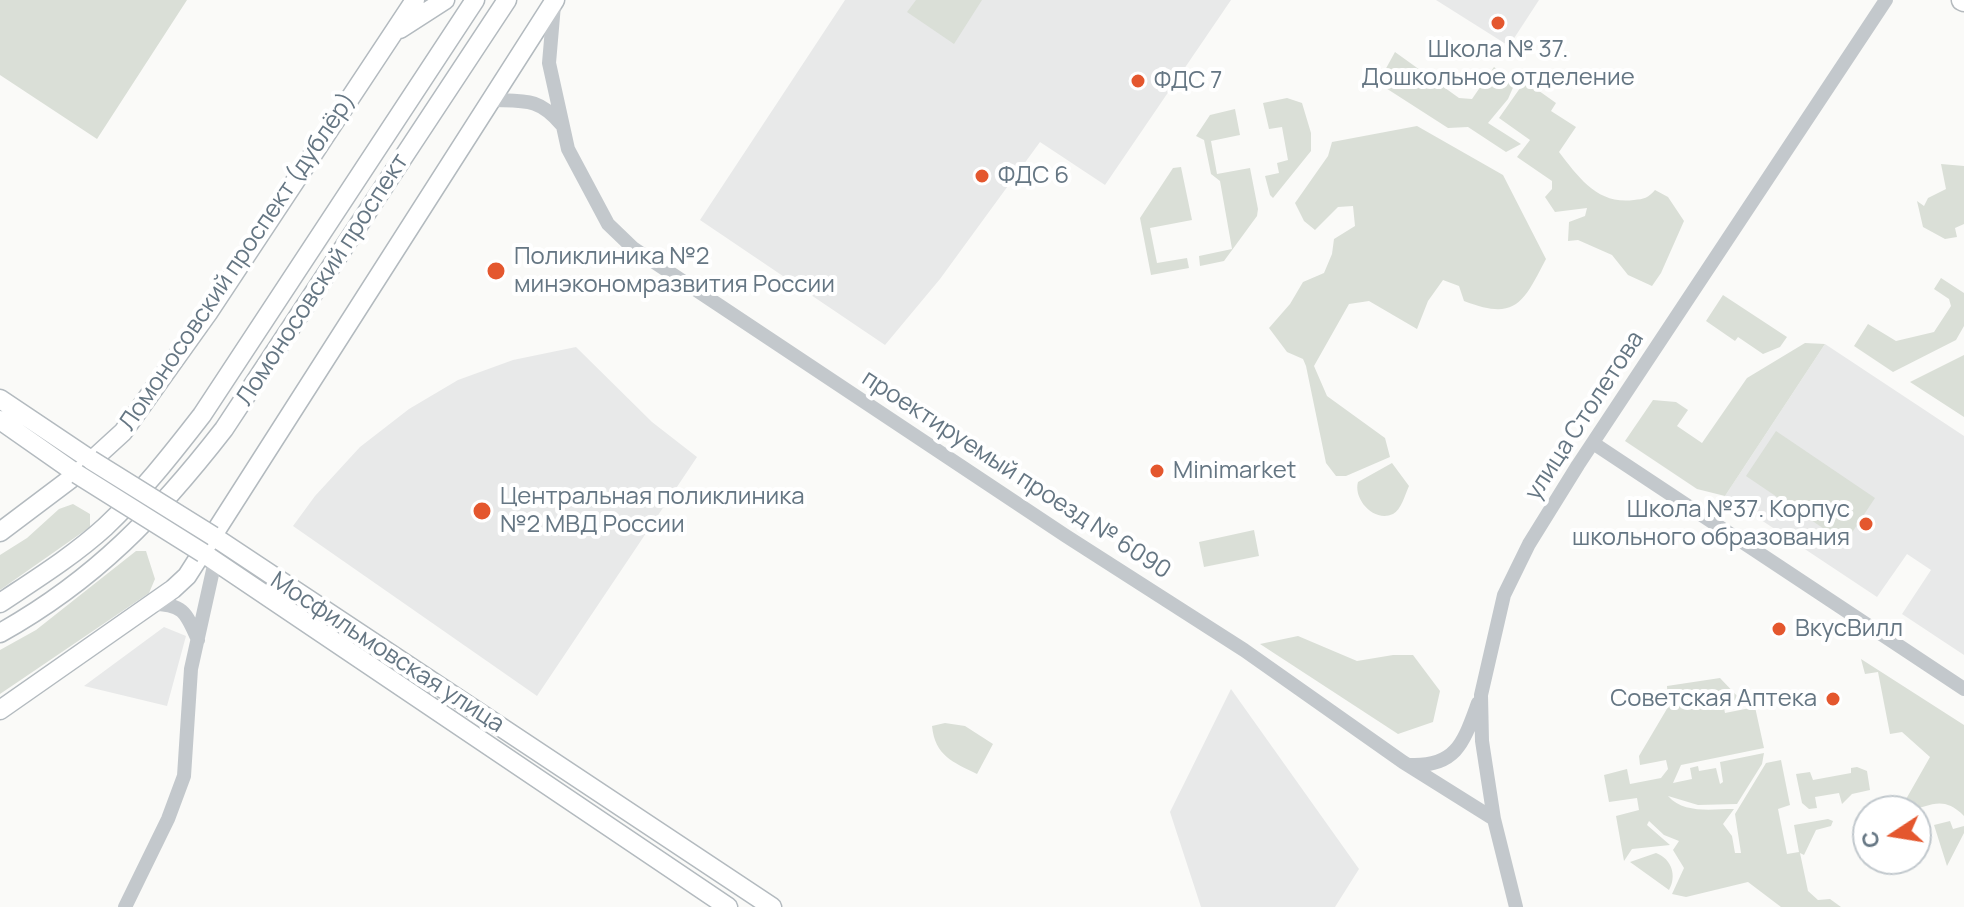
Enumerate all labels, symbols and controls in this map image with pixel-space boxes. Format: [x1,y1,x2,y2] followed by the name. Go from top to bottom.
[1489,14,1507,32] marker: Школа № 37. Дошкольное отделение
[1361,36,1635,92] place label: Школа № 37. Дошкольное отделение
[1154,67,1222,95] place label: ФДС 7
[1129,72,1147,90] marker: ФДС 7
[114,87,362,437] street label: Ломоносовский проспект (дублёр)
[231,149,415,411] street label: Ломоносовский проспект
[998,162,1069,190] place label: ФДС 6
[973,167,991,185] marker: ФДС 6
[514,243,835,299] place label: Поликлиника №2 минэкономразвития России
[485,260,507,282] marker: Поликлиника №2 минэкономразвития России
[1520,326,1650,506] street label: улица Столетова
[856,364,1176,586] street label: проектируемый проезд № 6090
[1173,457,1296,485] place label: Minimarket
[1148,462,1166,480] marker: Minimarket
[500,483,804,539] place label: Центральная поликлиника №2 МВД России
[1572,496,1850,552] place label: Школа №37. Корпус школьного образования
[471,500,493,522] marker: Центральная поликлиника №2 МВД России
[1857,515,1875,533] marker: Школа №37. Корпус школьного образования
[265,567,509,739] street label: Мосфильмовская улица
[1795,615,1903,643] place label: ВкусВилл
[1770,620,1788,638] marker: ВкусВилл
[1610,685,1817,713] place label: Советская Аптека
[1824,690,1842,708] marker: Советская Аптека
[1852,795,1932,875] north arrow
[1854,829,1887,851] text: С

